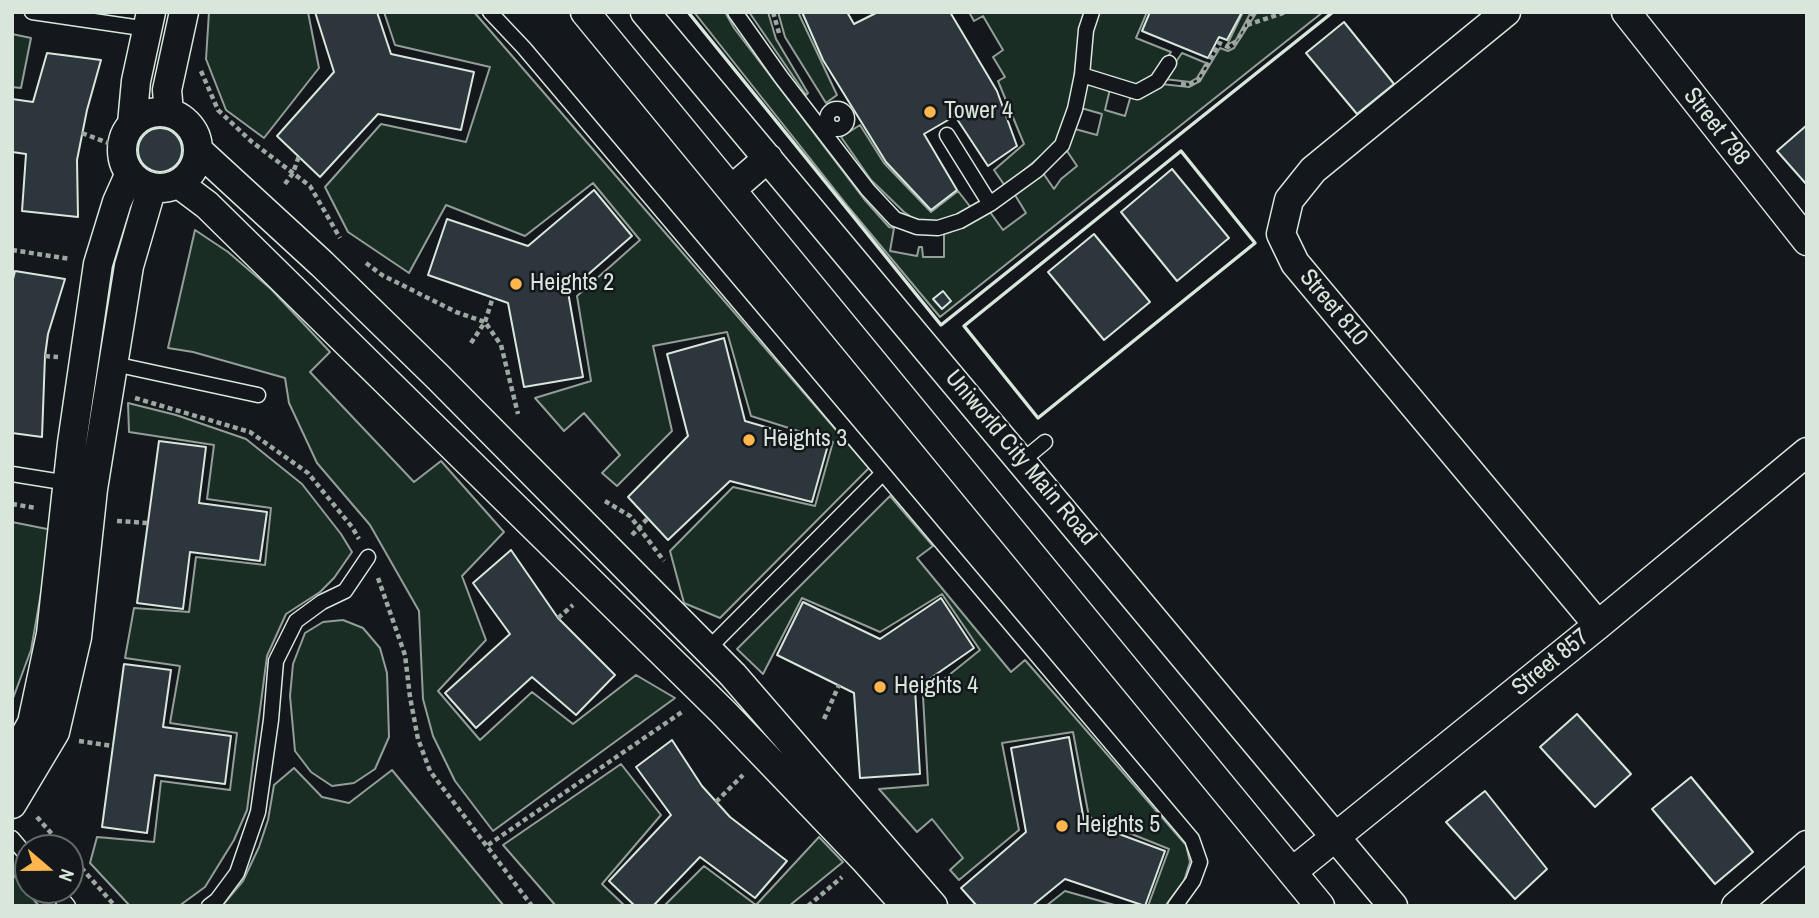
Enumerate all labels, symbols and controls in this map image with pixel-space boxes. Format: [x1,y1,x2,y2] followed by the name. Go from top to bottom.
[1677,82,1755,172] street label: Street 798
[944,98,1013,126] place label: Tower 4
[922,104,938,120] marker: Tower 4
[1293,264,1373,352] street label: Street 810
[530,270,614,298] place label: Heights 2
[508,276,524,292] marker: Heights 2
[938,365,1102,551] street label: Uniworld City Main Road
[763,426,847,454] place label: Heights 3
[741,432,757,448] marker: Heights 3
[1507,623,1595,703] street label: Street 857
[894,673,978,701] place label: Heights 4
[872,679,888,695] marker: Heights 4
[1076,812,1160,840] place label: Heights 5
[1054,818,1070,834] marker: Heights 5
[14,834,84,904] north arrow
[53,866,81,885] text: N

